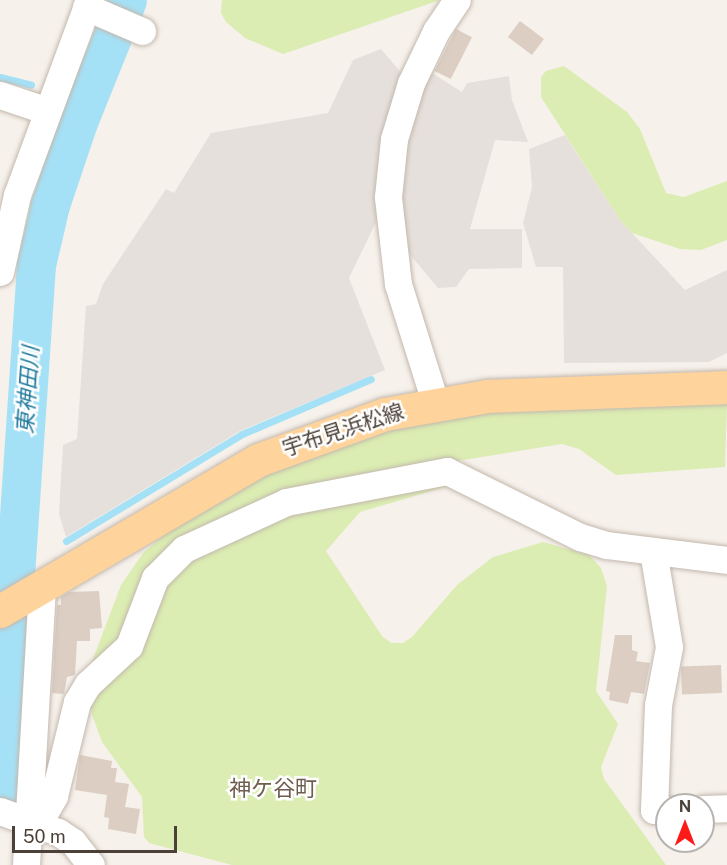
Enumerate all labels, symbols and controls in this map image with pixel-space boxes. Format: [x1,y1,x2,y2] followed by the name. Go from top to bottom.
[12,345,44,435] water label: 東神田川
[279,399,407,461] street label: 宇布見浜松線
[229,776,317,802] district label: 神ケ谷町
[655,793,715,853] north arrow
[679,797,691,816] text: N
[15,814,180,852] scale bar
[23,826,66,847] text: 50 m

